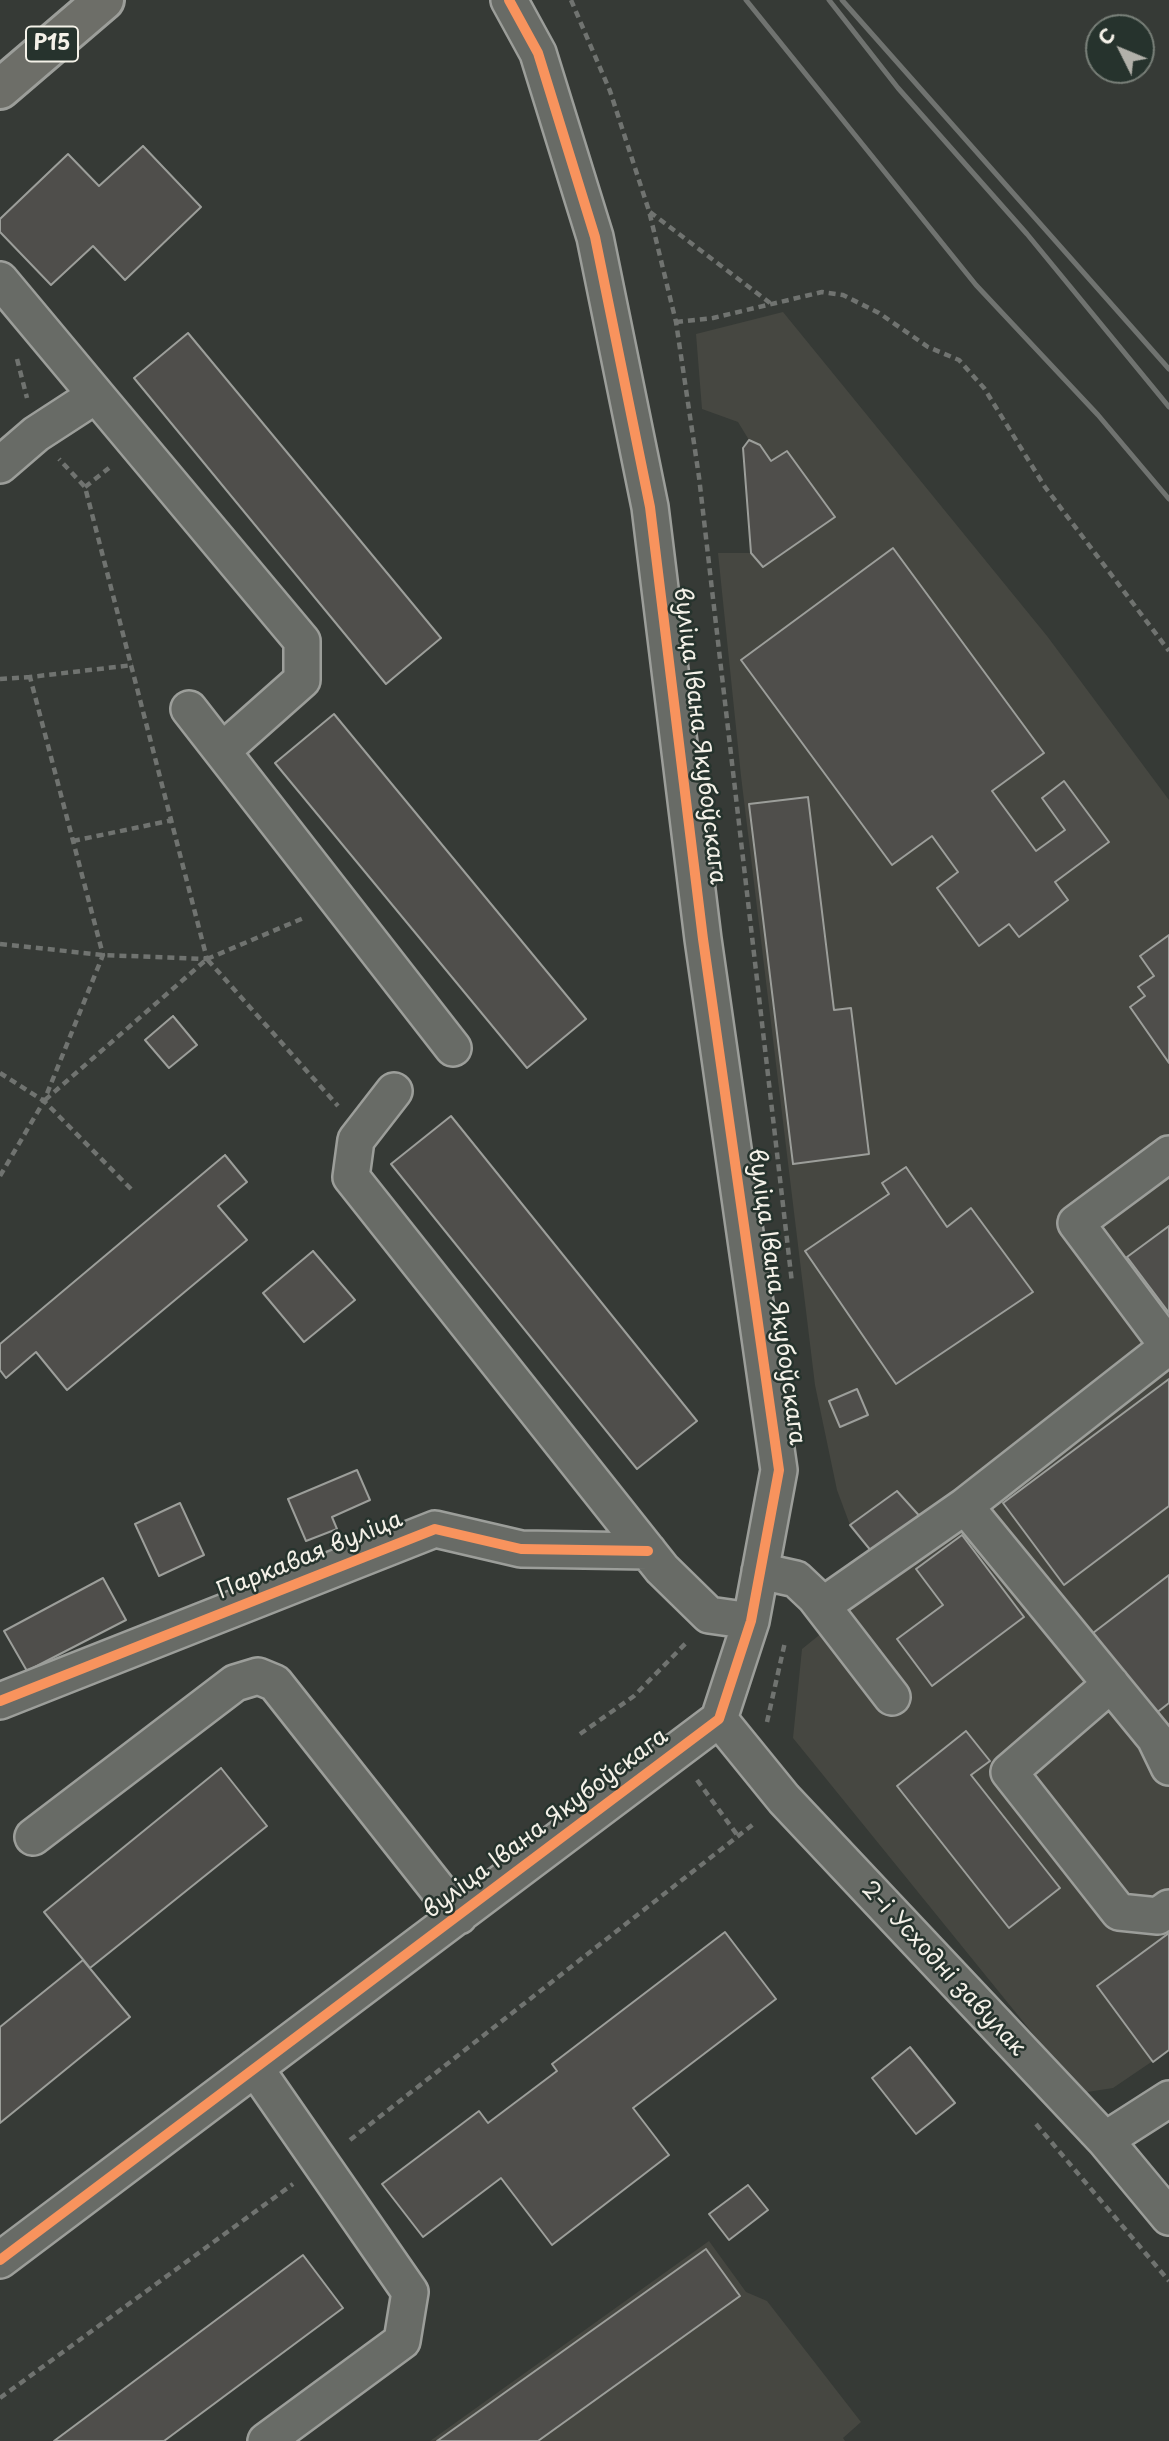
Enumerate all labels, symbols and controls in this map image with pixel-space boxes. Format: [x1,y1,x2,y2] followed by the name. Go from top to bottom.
[1085,14,1155,84] north arrow
[1091,21,1121,51] text: С
[26,26,78,61] road number: Р15
[667,586,731,886] street label: вуліца Івана Якубоўскага
[742,1147,810,1447] street label: вуліца Івана Якубоўскага
[213,1506,407,1606] street label: Паркавая вуліца
[418,1723,674,1925] street label: вуліца Івана Якубоўскага
[855,1876,1031,2062] street label: 2-і Усходні завулак

